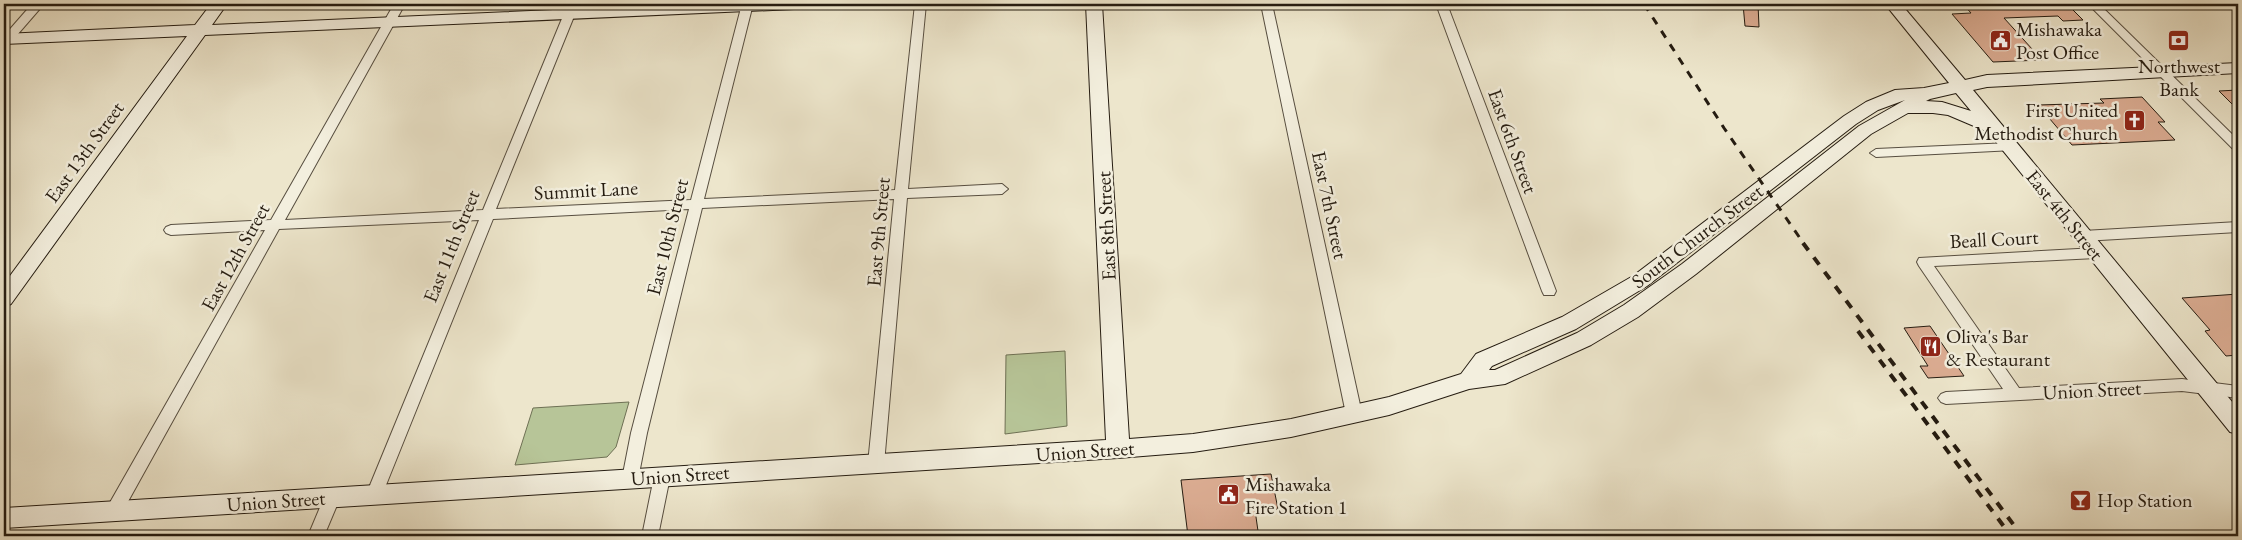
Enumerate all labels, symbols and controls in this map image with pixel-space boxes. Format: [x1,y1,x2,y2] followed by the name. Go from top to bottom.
[2016,16,2102,65] place label: Mishawaka Post Office
[2167,28,2191,52] bank icon: Northwest Bank
[1988,29,2012,53] public building icon: Mishawaka Post Office
[2138,53,2221,102] place label: Northwest Bank
[1482,85,1544,198] street label: East 6th Street
[38,96,130,208] street label: East 13th Street
[1974,97,2119,146] place label: First United Methodist Church
[2122,109,2146,133] church icon: First United Methodist Church
[1306,149,1354,262] street label: East 7th Street
[2020,164,2110,266] street label: East 4th Street
[1090,170,1122,281] street label: East 8th Street
[533,174,639,206] street label: Summit Lane
[640,175,694,298] street label: East 10th Street
[860,176,896,288] street label: East 9th Street
[1626,178,1769,294] street label: South Church Street
[417,185,486,306] street label: East 11th Street
[195,198,276,315] street label: East 12th Street
[1949,224,2040,254] street label: Beall Court
[1946,323,2051,372] place label: Oliva's Bar & Restaurant
[1918,335,1942,359] restaurant icon: Oliva's Bar & Restaurant
[2042,374,2143,406] street label: Union Street
[1035,435,1136,467] street label: Union Street
[630,459,731,491] street label: Union Street
[1245,471,1347,520] place label: Mishawaka Fire Station 1
[1217,483,1241,507] public building icon: Mishawaka Fire Station 1
[226,485,327,517] street label: Union Street
[2097,487,2193,513] place label: Hop Station
[2069,488,2093,512] bar icon: Hop Station

